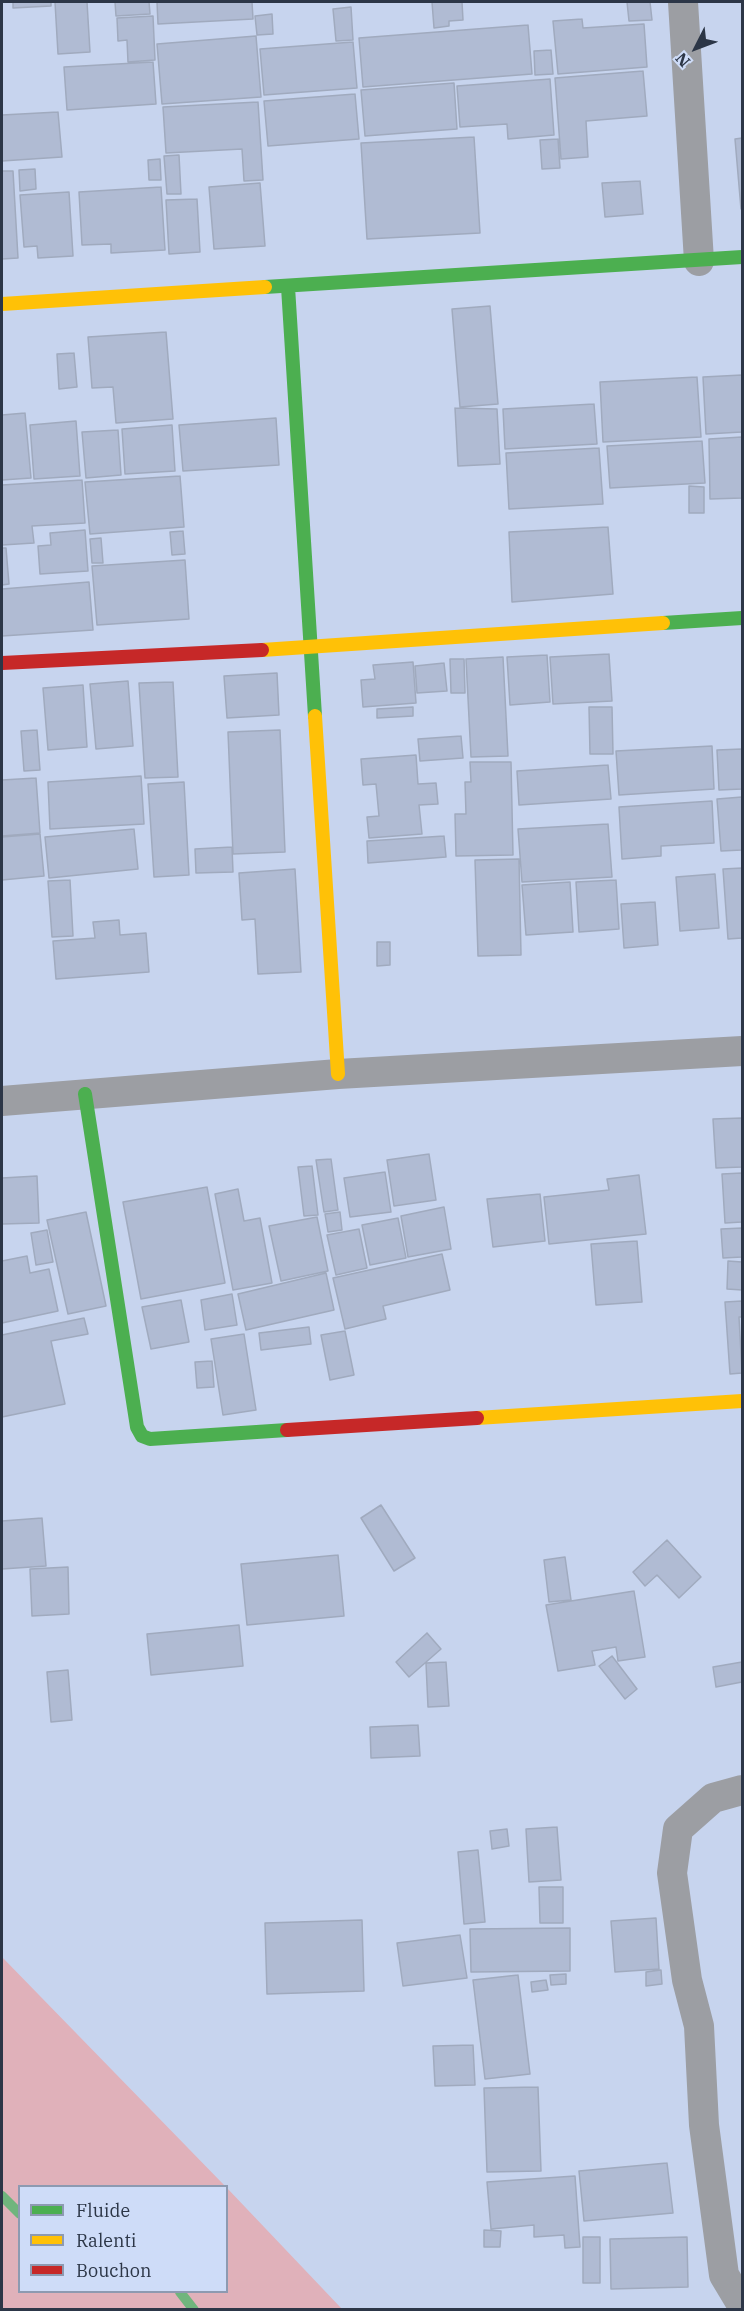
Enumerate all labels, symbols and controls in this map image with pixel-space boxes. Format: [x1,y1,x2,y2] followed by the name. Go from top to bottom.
[666,18,726,78] north arrow
[671,49,694,71] text: N
[18,2185,228,2293] legend
[76,2199,130,2222] text: Fluide
[76,2229,137,2252] text: Ralenti
[76,2259,152,2282] text: Bouchon

